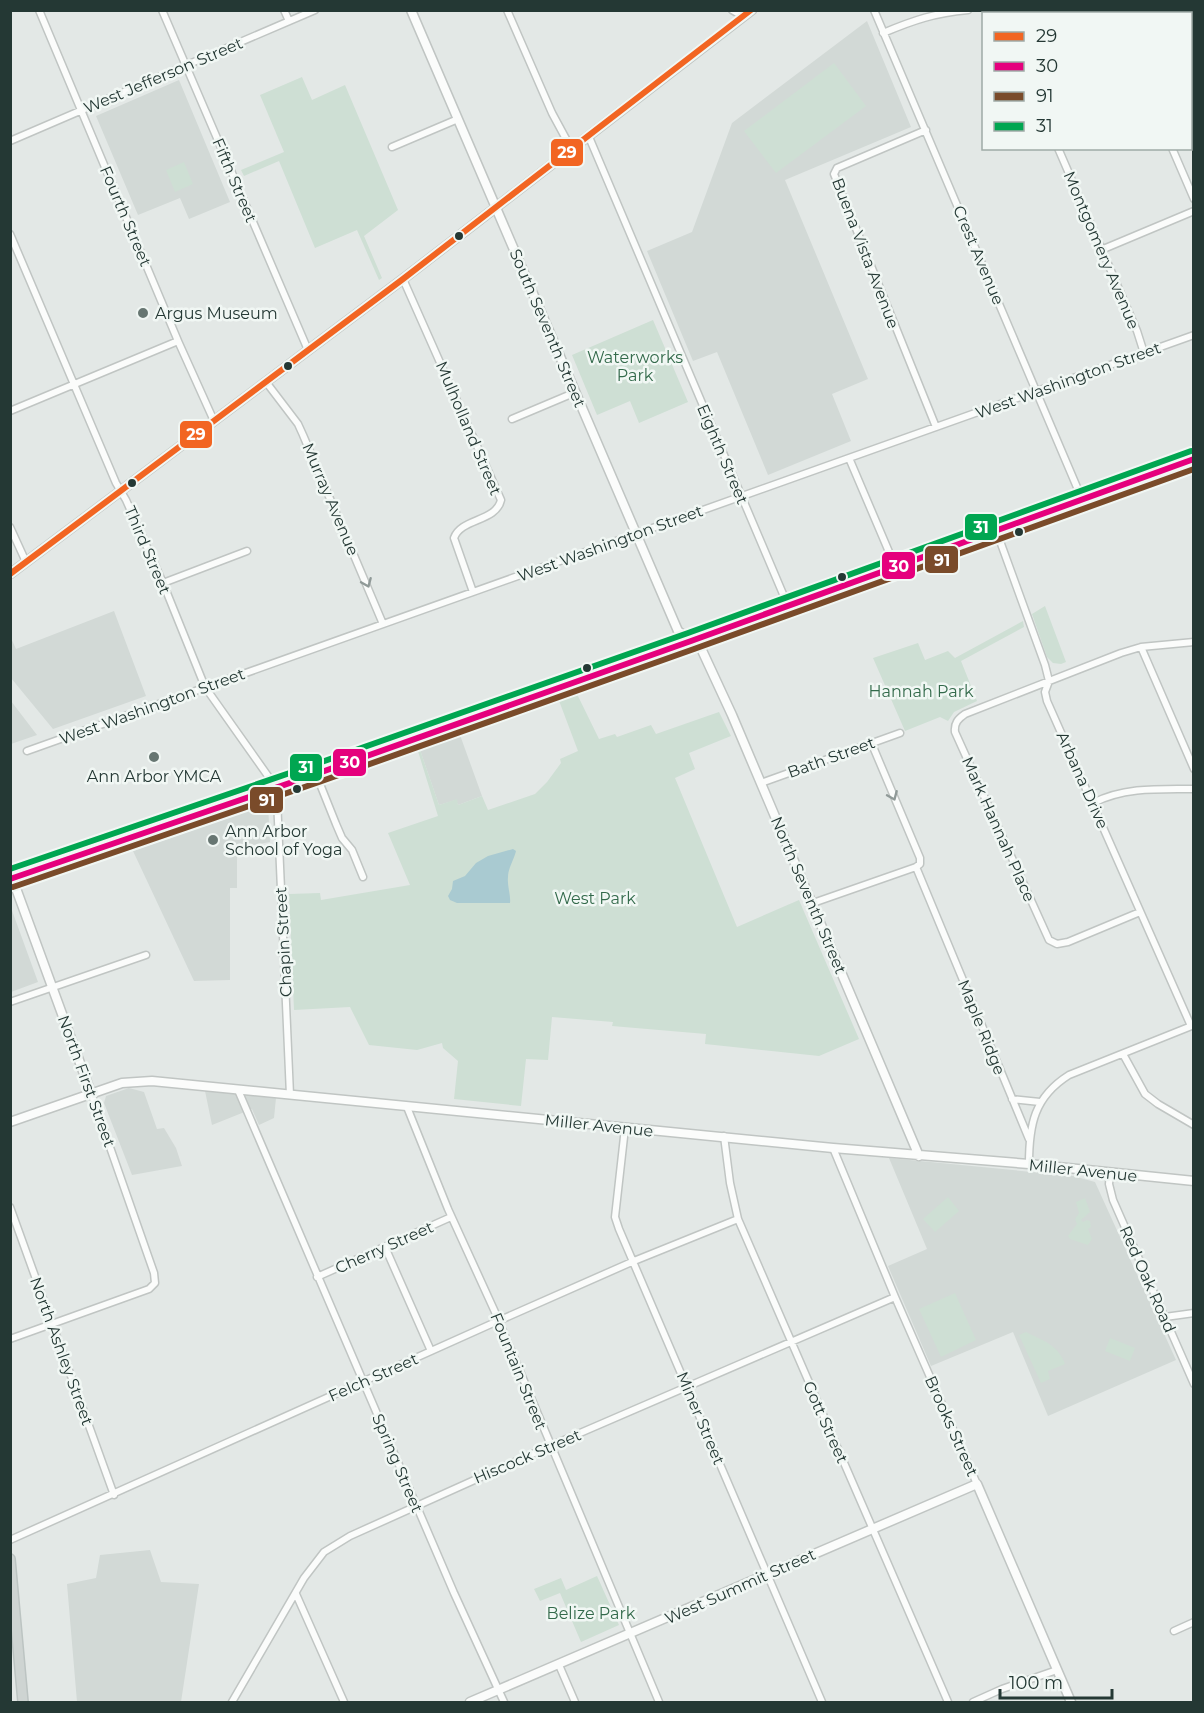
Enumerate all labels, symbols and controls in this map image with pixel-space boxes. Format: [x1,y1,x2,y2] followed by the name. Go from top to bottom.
[982,12,1192,150] legend
[1036,25,1057,47] text: 29
[81,33,246,118] street label: West Jefferson Street
[1036,55,1058,77] text: 30
[1036,85,1053,107] text: 91
[1036,115,1053,137] text: 31
[208,135,261,226] street label: Fifth Street
[550,138,584,167] line badge: 29
[557,143,577,162] text: 29
[96,163,155,270] street label: Fourth Street
[1060,168,1143,332] street label: Montgomery Avenue
[828,175,903,331] street label: Buena Vista Avenue
[949,203,1008,308] street label: Crest Avenue
[453,230,465,242] unlabelled marker
[506,246,590,411] street label: South Seventh Street
[155,304,278,323] place label: Argus Museum
[136,306,150,320] marker: Argus Museum
[973,338,1164,423] street label: West Washington Street
[587,348,683,385] park label: Waterworks Park
[432,358,506,498] street label: Mulholland Street
[282,360,294,372] unlabelled marker
[693,401,752,507] street label: Eighth Street
[179,420,213,449] line badge: 29
[186,425,206,444] text: 29
[298,440,363,558] street label: Murray Avenue
[126,477,138,489] unlabelled marker
[515,501,706,586] street label: West Washington Street
[120,503,175,598] street label: Third Street
[964,513,998,541] line badge: 31
[972,518,989,537] text: 31
[1013,526,1025,538] unlabelled marker
[924,545,959,574] line badge: 91
[881,551,916,580] line badge: 30
[934,551,950,570] text: 91
[888,557,909,576] text: 30
[836,571,848,583] unlabelled marker
[360,577,372,588] one-way arrow
[581,662,593,674] unlabelled marker
[57,664,248,749] street label: West Washington Street
[868,682,974,701] park label: Hannah Park
[1053,729,1112,832] street label: Arbana Drive
[785,733,878,782] street label: Bath Street
[332,748,367,777] line badge: 30
[147,750,161,764] marker: Ann Arbor YMCA
[289,753,323,782] line badge: 31
[339,753,360,772] text: 30
[958,754,1039,905] street label: Mark Hannah Place
[297,758,314,777] text: 31
[87,767,222,786] place label: Ann Arbor YMCA
[291,783,303,795] unlabelled marker
[249,786,284,814] line badge: 91
[886,790,898,801] one-way arrow
[259,791,275,810] text: 91
[767,814,851,977] street label: North Seventh Street
[225,822,342,859] place label: Ann Arbor School of Yoga
[206,833,220,847] marker: Ann Arbor School of Yoga
[271,886,296,997] street label: Chapin Street
[554,889,636,908] park label: West Park
[954,977,1009,1078] street label: Maple Ridge
[54,1013,119,1150] street label: North First Street
[544,1110,654,1141] street label: Miller Avenue
[1028,1155,1138,1186] street label: Miller Avenue
[332,1217,437,1278] street label: Cherry Street
[1116,1223,1180,1335] street label: Red Oak Road
[26,1274,97,1428] street label: North Ashley Street
[486,1310,551,1433] street label: Fountain Street
[325,1349,421,1406] street label: Felch Street
[672,1369,729,1468] street label: Miner Street
[921,1373,982,1480] street label: Brooks Street
[799,1378,852,1467] street label: Gott Street
[368,1411,427,1516] street label: Spring Street
[471,1425,584,1488] street label: Hiscock Street
[662,1544,819,1628] street label: West Summit Street
[547,1604,636,1623] park label: Belize Park
[1000,1662,1112,1700] scale bar
[1009,1672,1063,1694] text: 100 m

